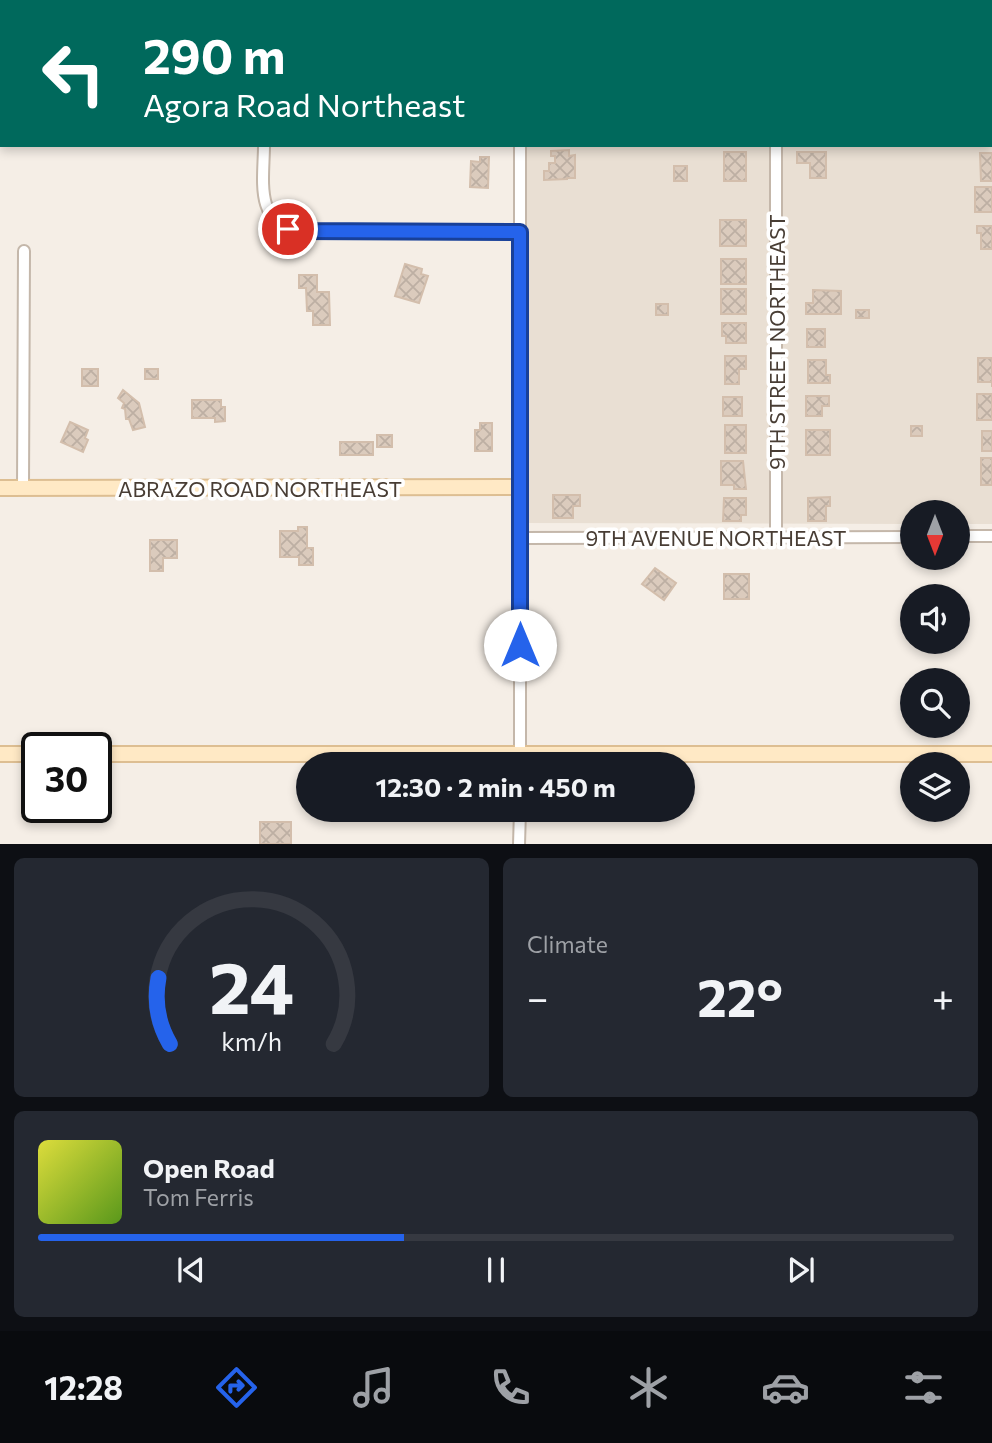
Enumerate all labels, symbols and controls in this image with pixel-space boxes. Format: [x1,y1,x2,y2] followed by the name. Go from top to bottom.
[143,24,285,84] text: 290 m
[28,28,119,119] icon: left
[143,84,465,124] text: Agora Road Northeast
[258,199,318,259] pin
[269,210,307,248] icon: arrive
[764,214,789,470] street label: 9TH STREET NORTHEAST
[118,476,402,501] street label: ABRAZO ROAD NORTHEAST
[900,500,970,570] north arrow
[900,500,970,822] map controls
[585,525,847,550] street label: 9TH AVENUE NORTHEAST
[900,584,970,654] button: sound
[483,608,557,682] position arrow
[900,668,970,738] button: search
[21,732,112,823] speed limit sign: 30
[900,752,970,822] button: layers
[375,771,616,802] text: 12:30 · 2 min · 450 m
[527,930,608,958] text: Climate
[209,940,294,1029] text: 24
[697,964,783,1028] text: 22°
[527,973,549,1020] text: −
[932,973,954,1020] text: +
[221,1025,282,1055] text: km/h
[143,1152,275,1183] text: Open Road
[143,1183,254,1211] text: Tom Ferris
[172,1251,210,1289] icon: previous
[477,1251,515,1289] icon: pause
[782,1251,820,1289] icon: next
[212,1363,261,1412] icon: directions
[349,1363,398,1412] icon: music
[486,1363,535,1412] icon: phone
[624,1363,673,1412] icon: climate
[761,1363,810,1412] icon: car
[899,1363,948,1412] icon: filters
[44,1367,123,1407] text: 12:28

